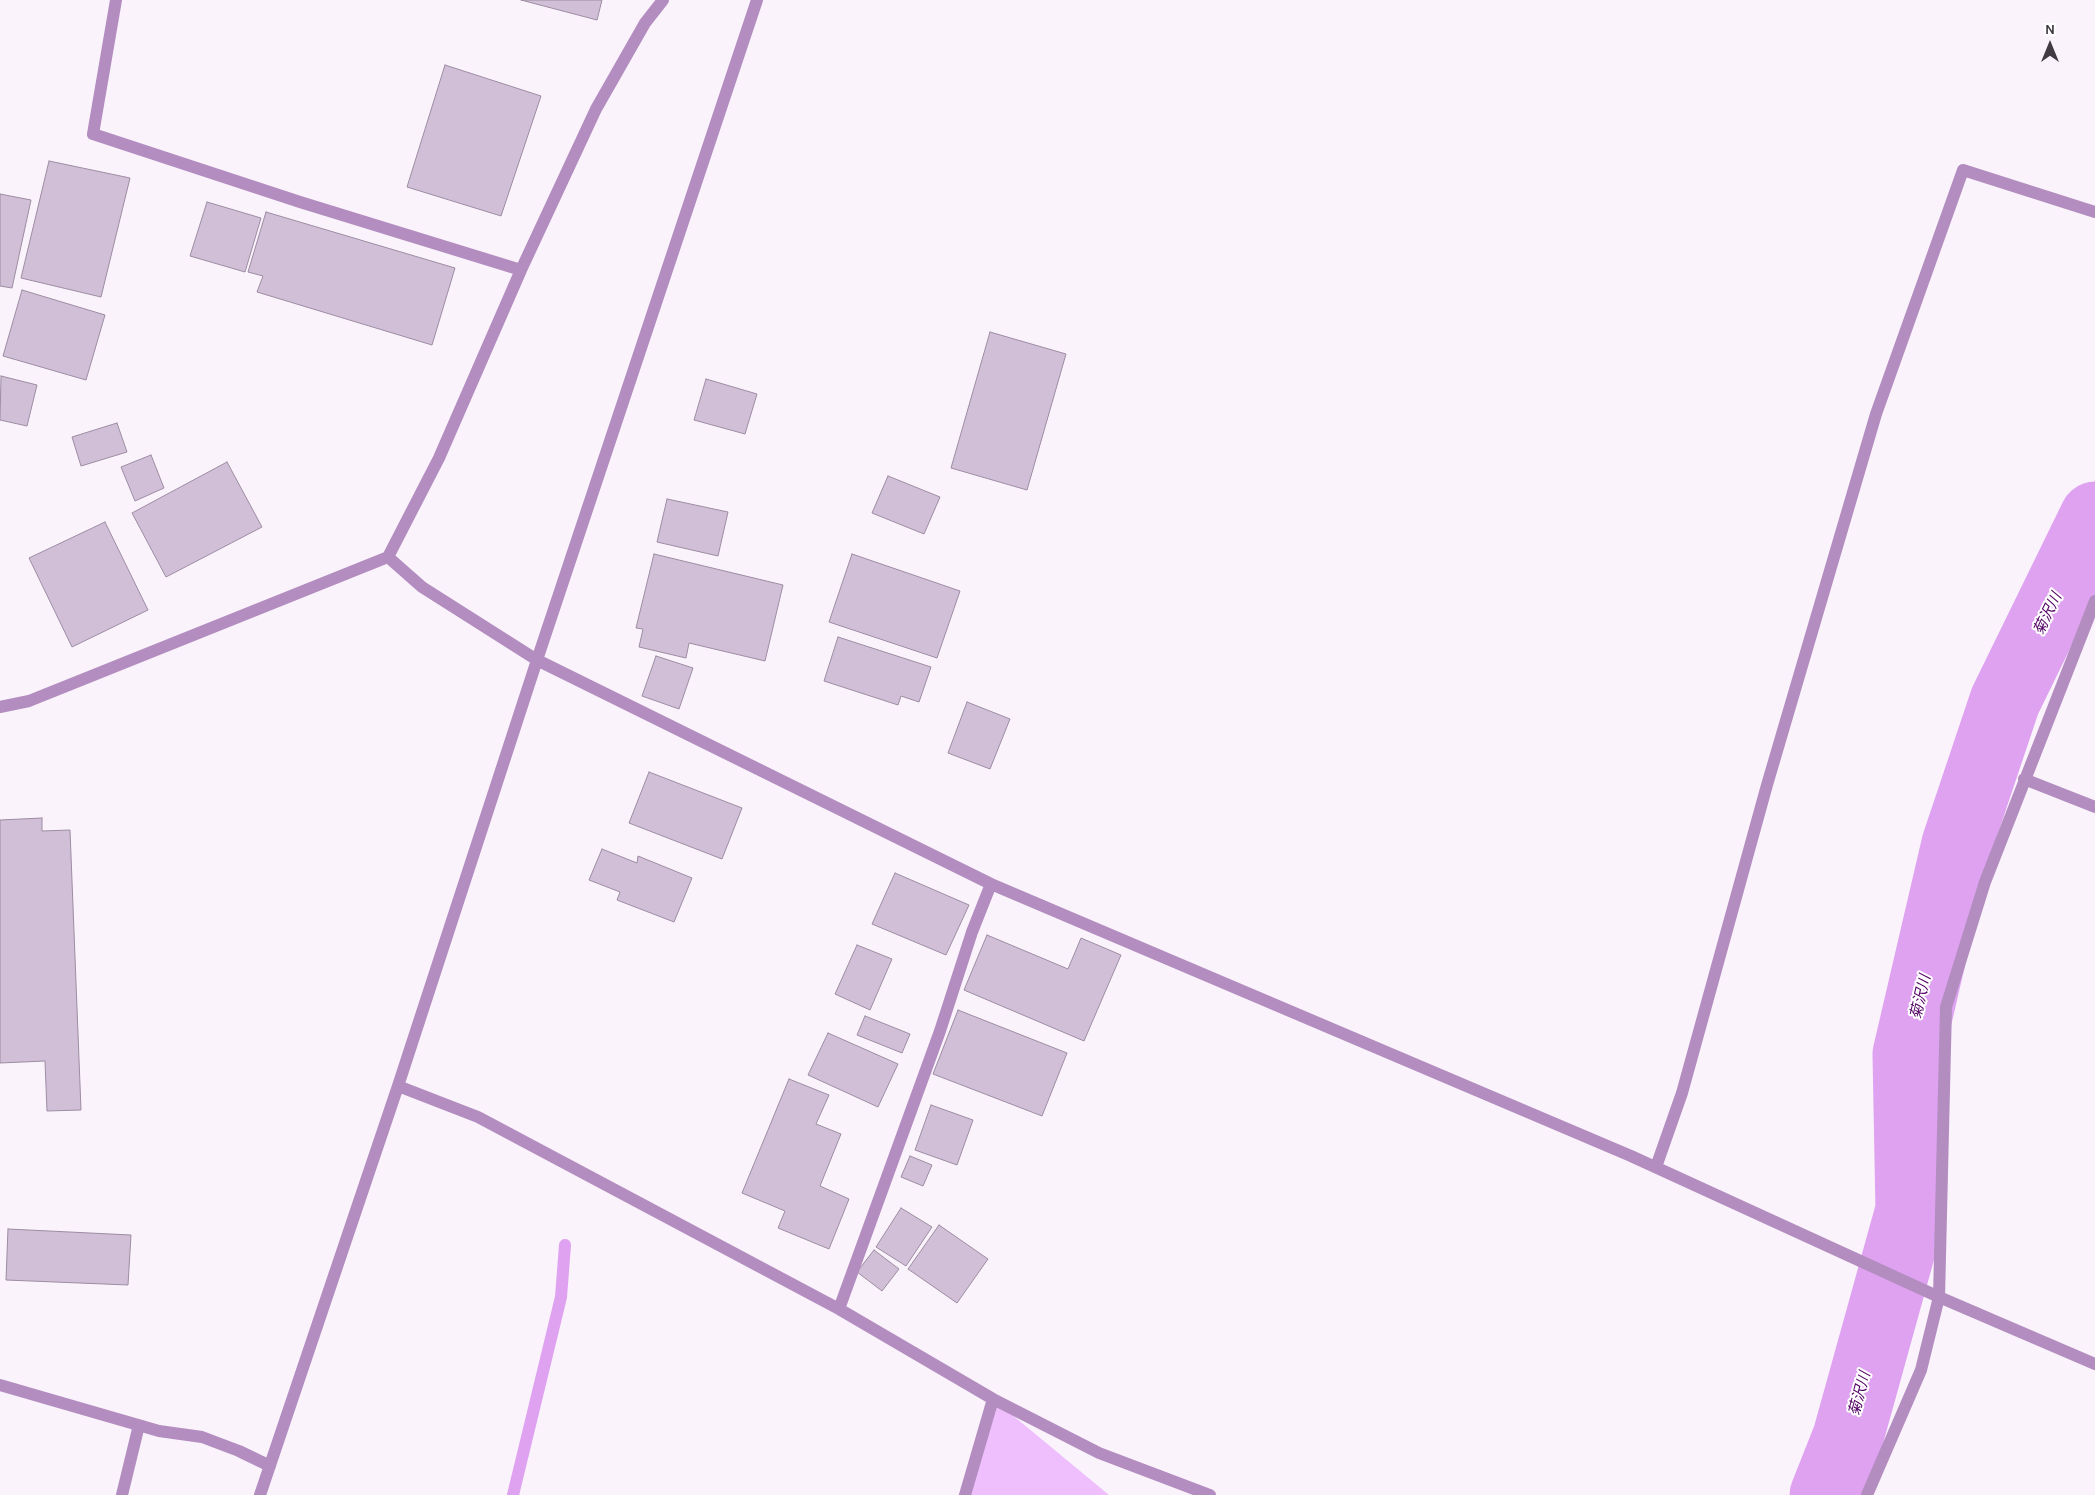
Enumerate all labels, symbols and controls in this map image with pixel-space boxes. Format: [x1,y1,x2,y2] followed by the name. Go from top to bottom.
[2025,20,2075,70] north arrow
[2045,21,2055,38] text: N
[2030,590,2066,638] water label: 菊沢川
[1907,973,1935,1021] water label: 菊沢川
[1845,1370,1875,1418] water label: 菊沢川

